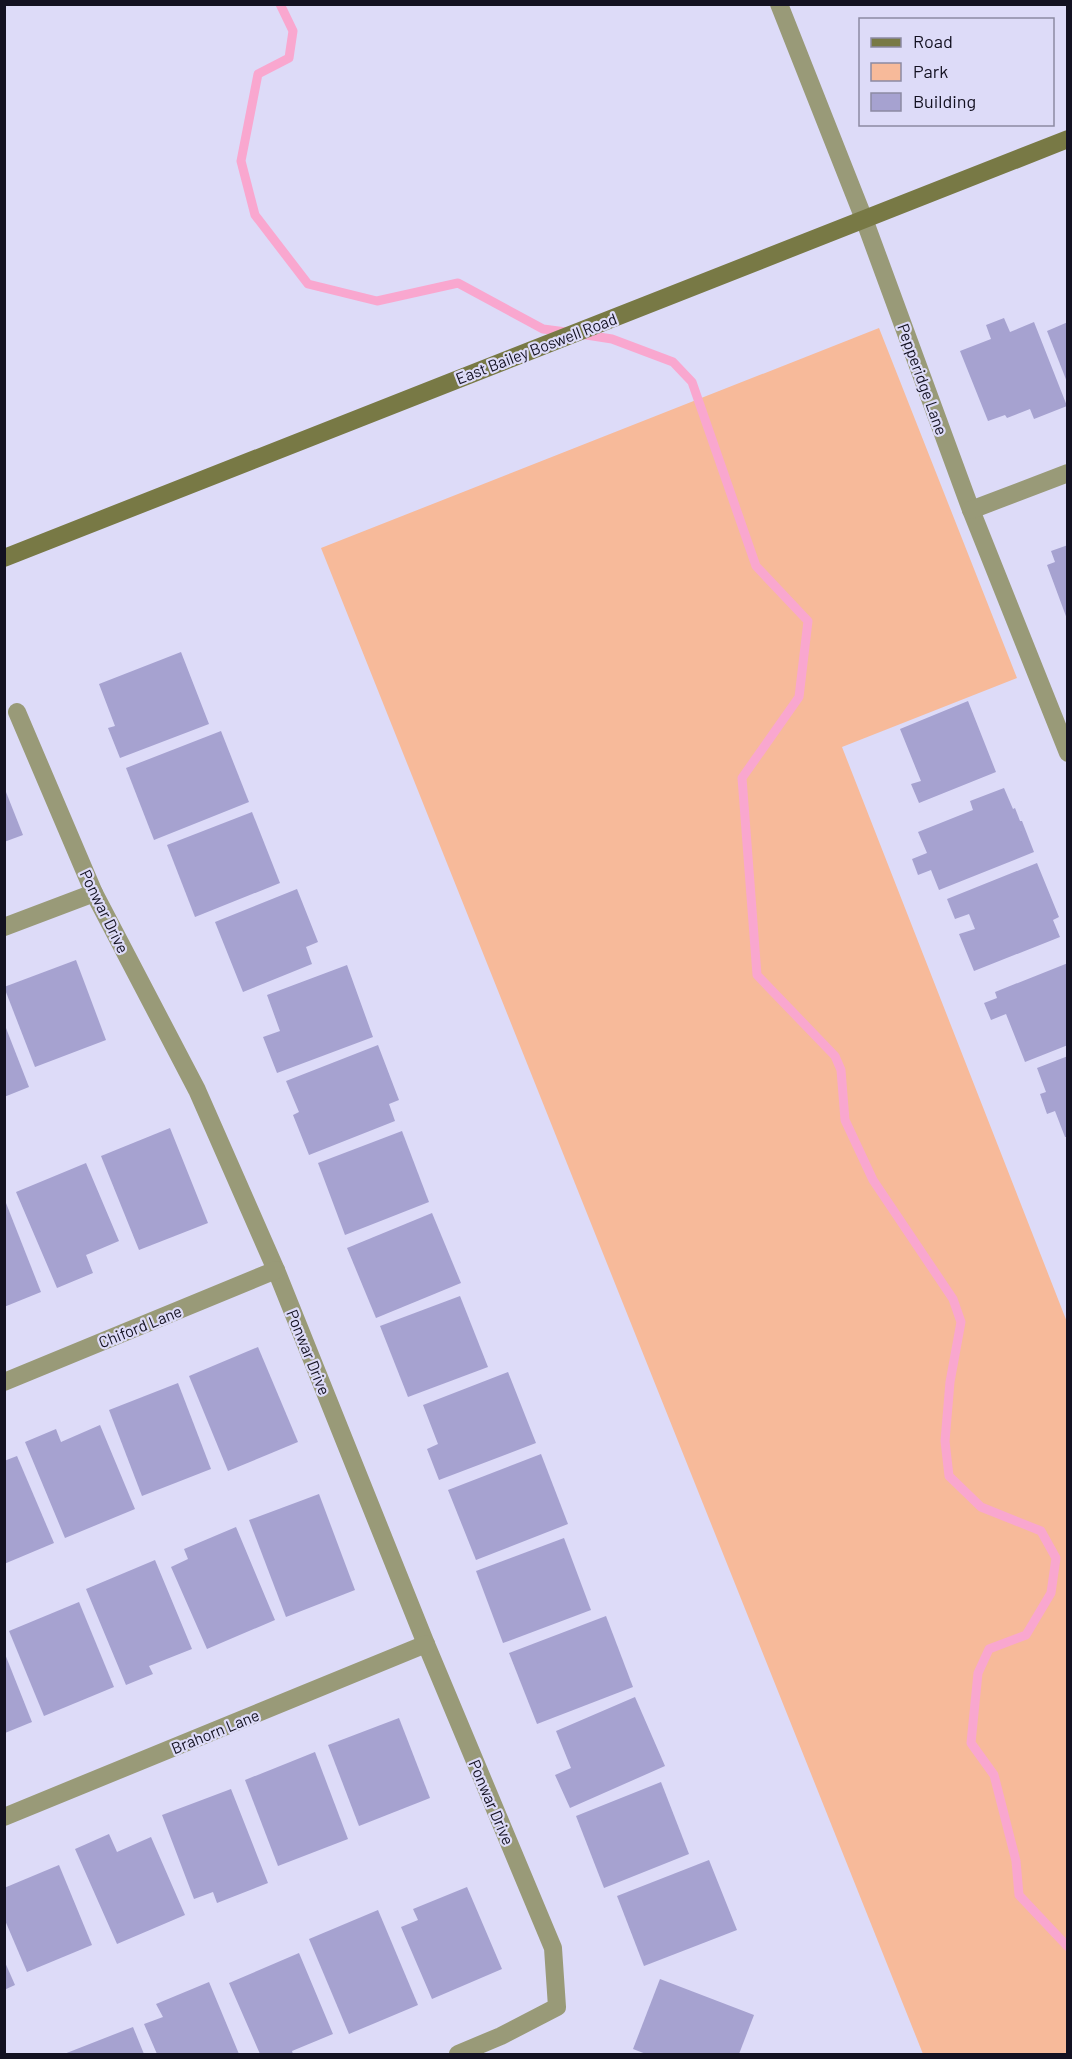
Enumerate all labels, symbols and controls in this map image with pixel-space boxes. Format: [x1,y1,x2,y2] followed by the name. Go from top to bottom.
[859,18,1054,126] legend
[913,30,953,52] text: Road
[913,60,948,82] text: Park
[913,90,976,112] text: Building
[453,308,619,388] street label: East Bailey Boswell Road
[894,321,952,437] street label: Pepperidge Lane
[77,866,133,956] street label: Ponwar Drive
[96,1301,184,1351] street label: Chiford Lane
[283,1306,335,1398] street label: Ponwar Drive
[168,1705,262,1757] street label: Brahorn Lane
[466,1757,518,1847] street label: Ponwar Drive

